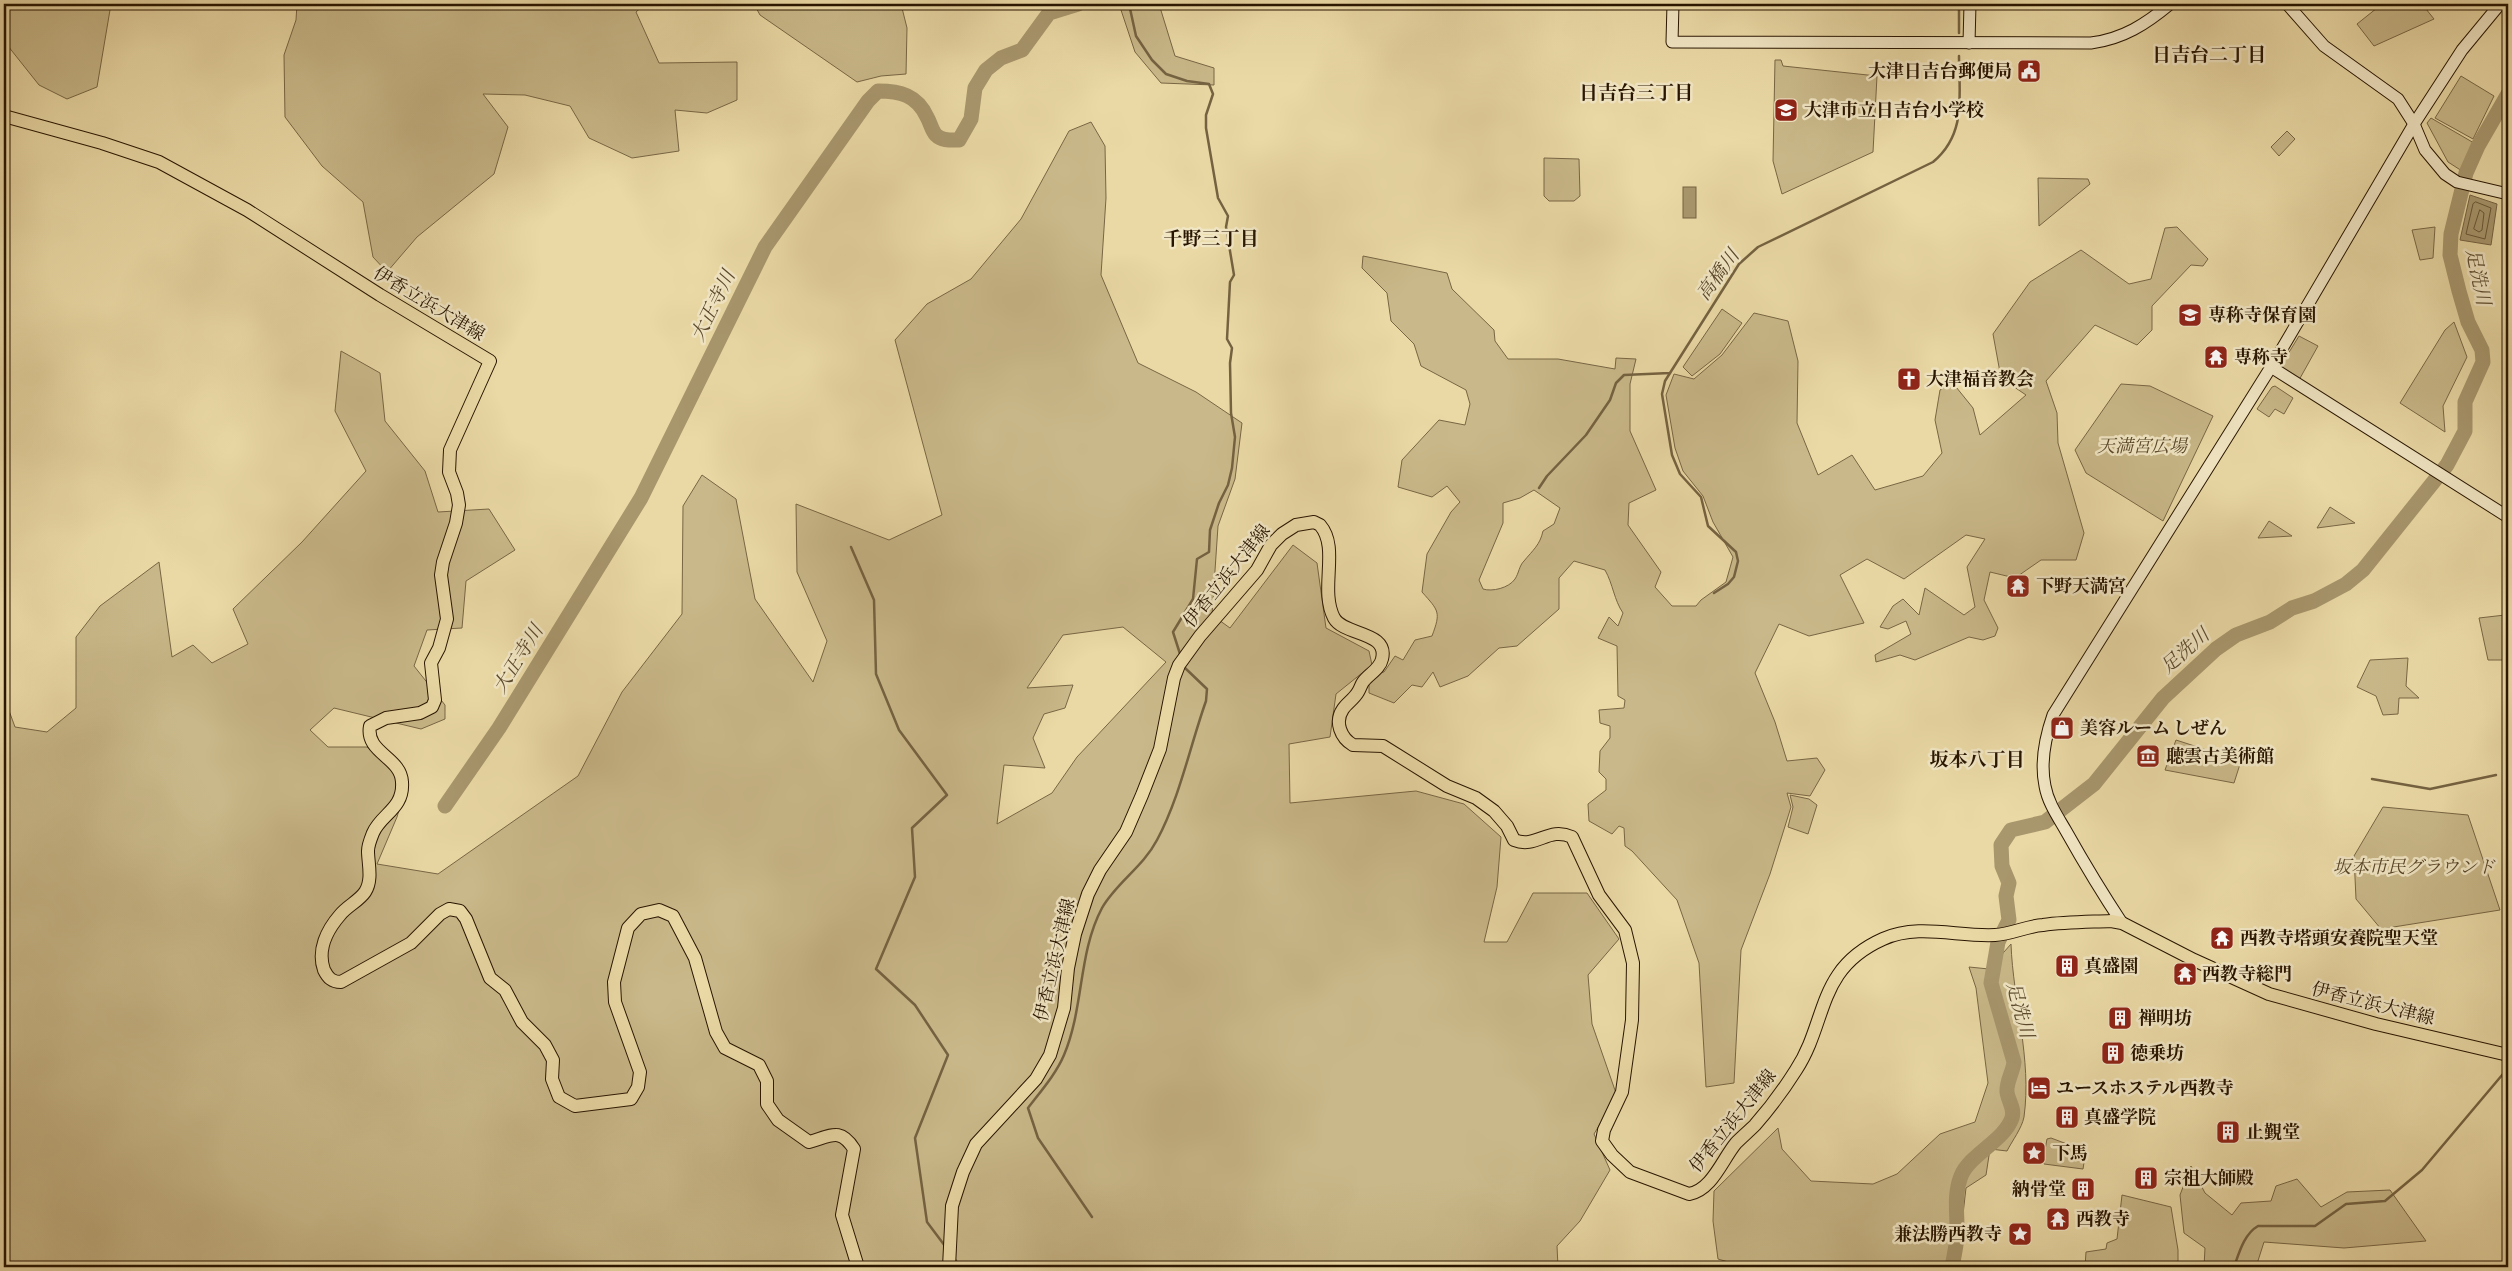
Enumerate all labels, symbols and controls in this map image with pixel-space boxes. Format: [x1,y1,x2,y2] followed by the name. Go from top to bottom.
[2152,43,2266,67] district label: 日吉台二丁目
[2016,58,2042,84] public building icon: 大津日吉台郵便局
[1868,60,2012,83] place label: 大津日吉台郵便局
[1579,81,1693,105] district label: 日吉台三丁目
[1773,97,1799,123] school or university icon: 大津市立日吉台小学校
[1804,99,1984,122] place label: 大津市立日吉台小学校
[1163,227,1259,251] district label: 千野三丁目
[1692,243,1746,305] water label: 高橋川
[2460,247,2496,309] water label: 足洗川
[369,262,489,346] street label: 伊香立浜大津線
[686,265,741,345] water label: 大正寺川
[2177,302,2203,328] school or university icon: 専称寺保育園
[2208,304,2316,327] place label: 専称寺保育園
[2203,344,2229,370] temple icon: 専称寺
[2234,346,2288,369] place label: 専称寺
[1896,366,1922,392] church icon: 大津福音教会
[1926,368,2034,391] place label: 大津福音教会
[2097,435,2189,458] park label: 天満宮広場
[1178,520,1276,632] street label: 伊香立浜大津線
[2005,573,2031,599] temple icon: 下野天満宮
[2036,575,2126,598] place label: 下野天満宮
[488,619,549,698] water label: 大正寺川
[2156,622,2216,679] water label: 足洗川
[2049,715,2075,741] shop icon: 美容ルーム しぜん
[2080,717,2227,740] place label: 美容ルーム しぜん
[2135,743,2161,769] museum icon: 聴雲古美術館
[2166,745,2274,768] place label: 聴雲古美術館
[1929,748,2025,772] district label: 坂本八丁目
[2333,856,2496,879] park label: 坂本市民グラウンド
[1030,896,1080,1024] street label: 伊香立浜大津線
[2209,925,2235,951] temple icon: 西教寺塔頭安養院聖天堂
[2240,927,2438,950] place label: 西教寺塔頭安養院聖天堂
[2054,953,2080,979] building icon: 真盛園
[2084,955,2138,978] place label: 真盛園
[2172,961,2198,987] temple icon: 西教寺総門
[2202,963,2292,986] place label: 西教寺総門
[2309,978,2437,1030] street label: 伊香立浜大津線
[2001,979,2039,1043] water label: 足洗川
[2107,1005,2133,1031] building icon: 禅明坊
[2138,1007,2192,1030] place label: 禅明坊
[2100,1040,2126,1066] building icon: 徳乗坊
[2130,1042,2184,1065] place label: 徳乗坊
[1684,1065,1782,1177] street label: 伊香立浜大津線
[2026,1075,2052,1101] hotel icon: ユースホステル西教寺
[2056,1077,2234,1100] place label: ユースホステル西教寺
[2054,1104,2080,1130] building icon: 真盛学院
[2084,1106,2156,1129] place label: 真盛学院
[2215,1119,2241,1145] building icon: 止覲堂
[2246,1121,2300,1144] place label: 止覲堂
[2021,1140,2047,1166] place icon: 下馬
[2052,1142,2088,1165] place label: 下馬
[2133,1165,2159,1191] building icon: 宗祖大師殿
[2164,1167,2254,1190] place label: 宗祖大師殿
[2070,1176,2096,1202] building icon: 納骨堂
[2012,1178,2066,1201] place label: 納骨堂
[2045,1206,2071,1232] temple icon: 西教寺
[2076,1208,2130,1231] place label: 西教寺
[2007,1221,2033,1247] place icon: 兼法勝西教寺
[1894,1223,2002,1246] place label: 兼法勝西教寺

